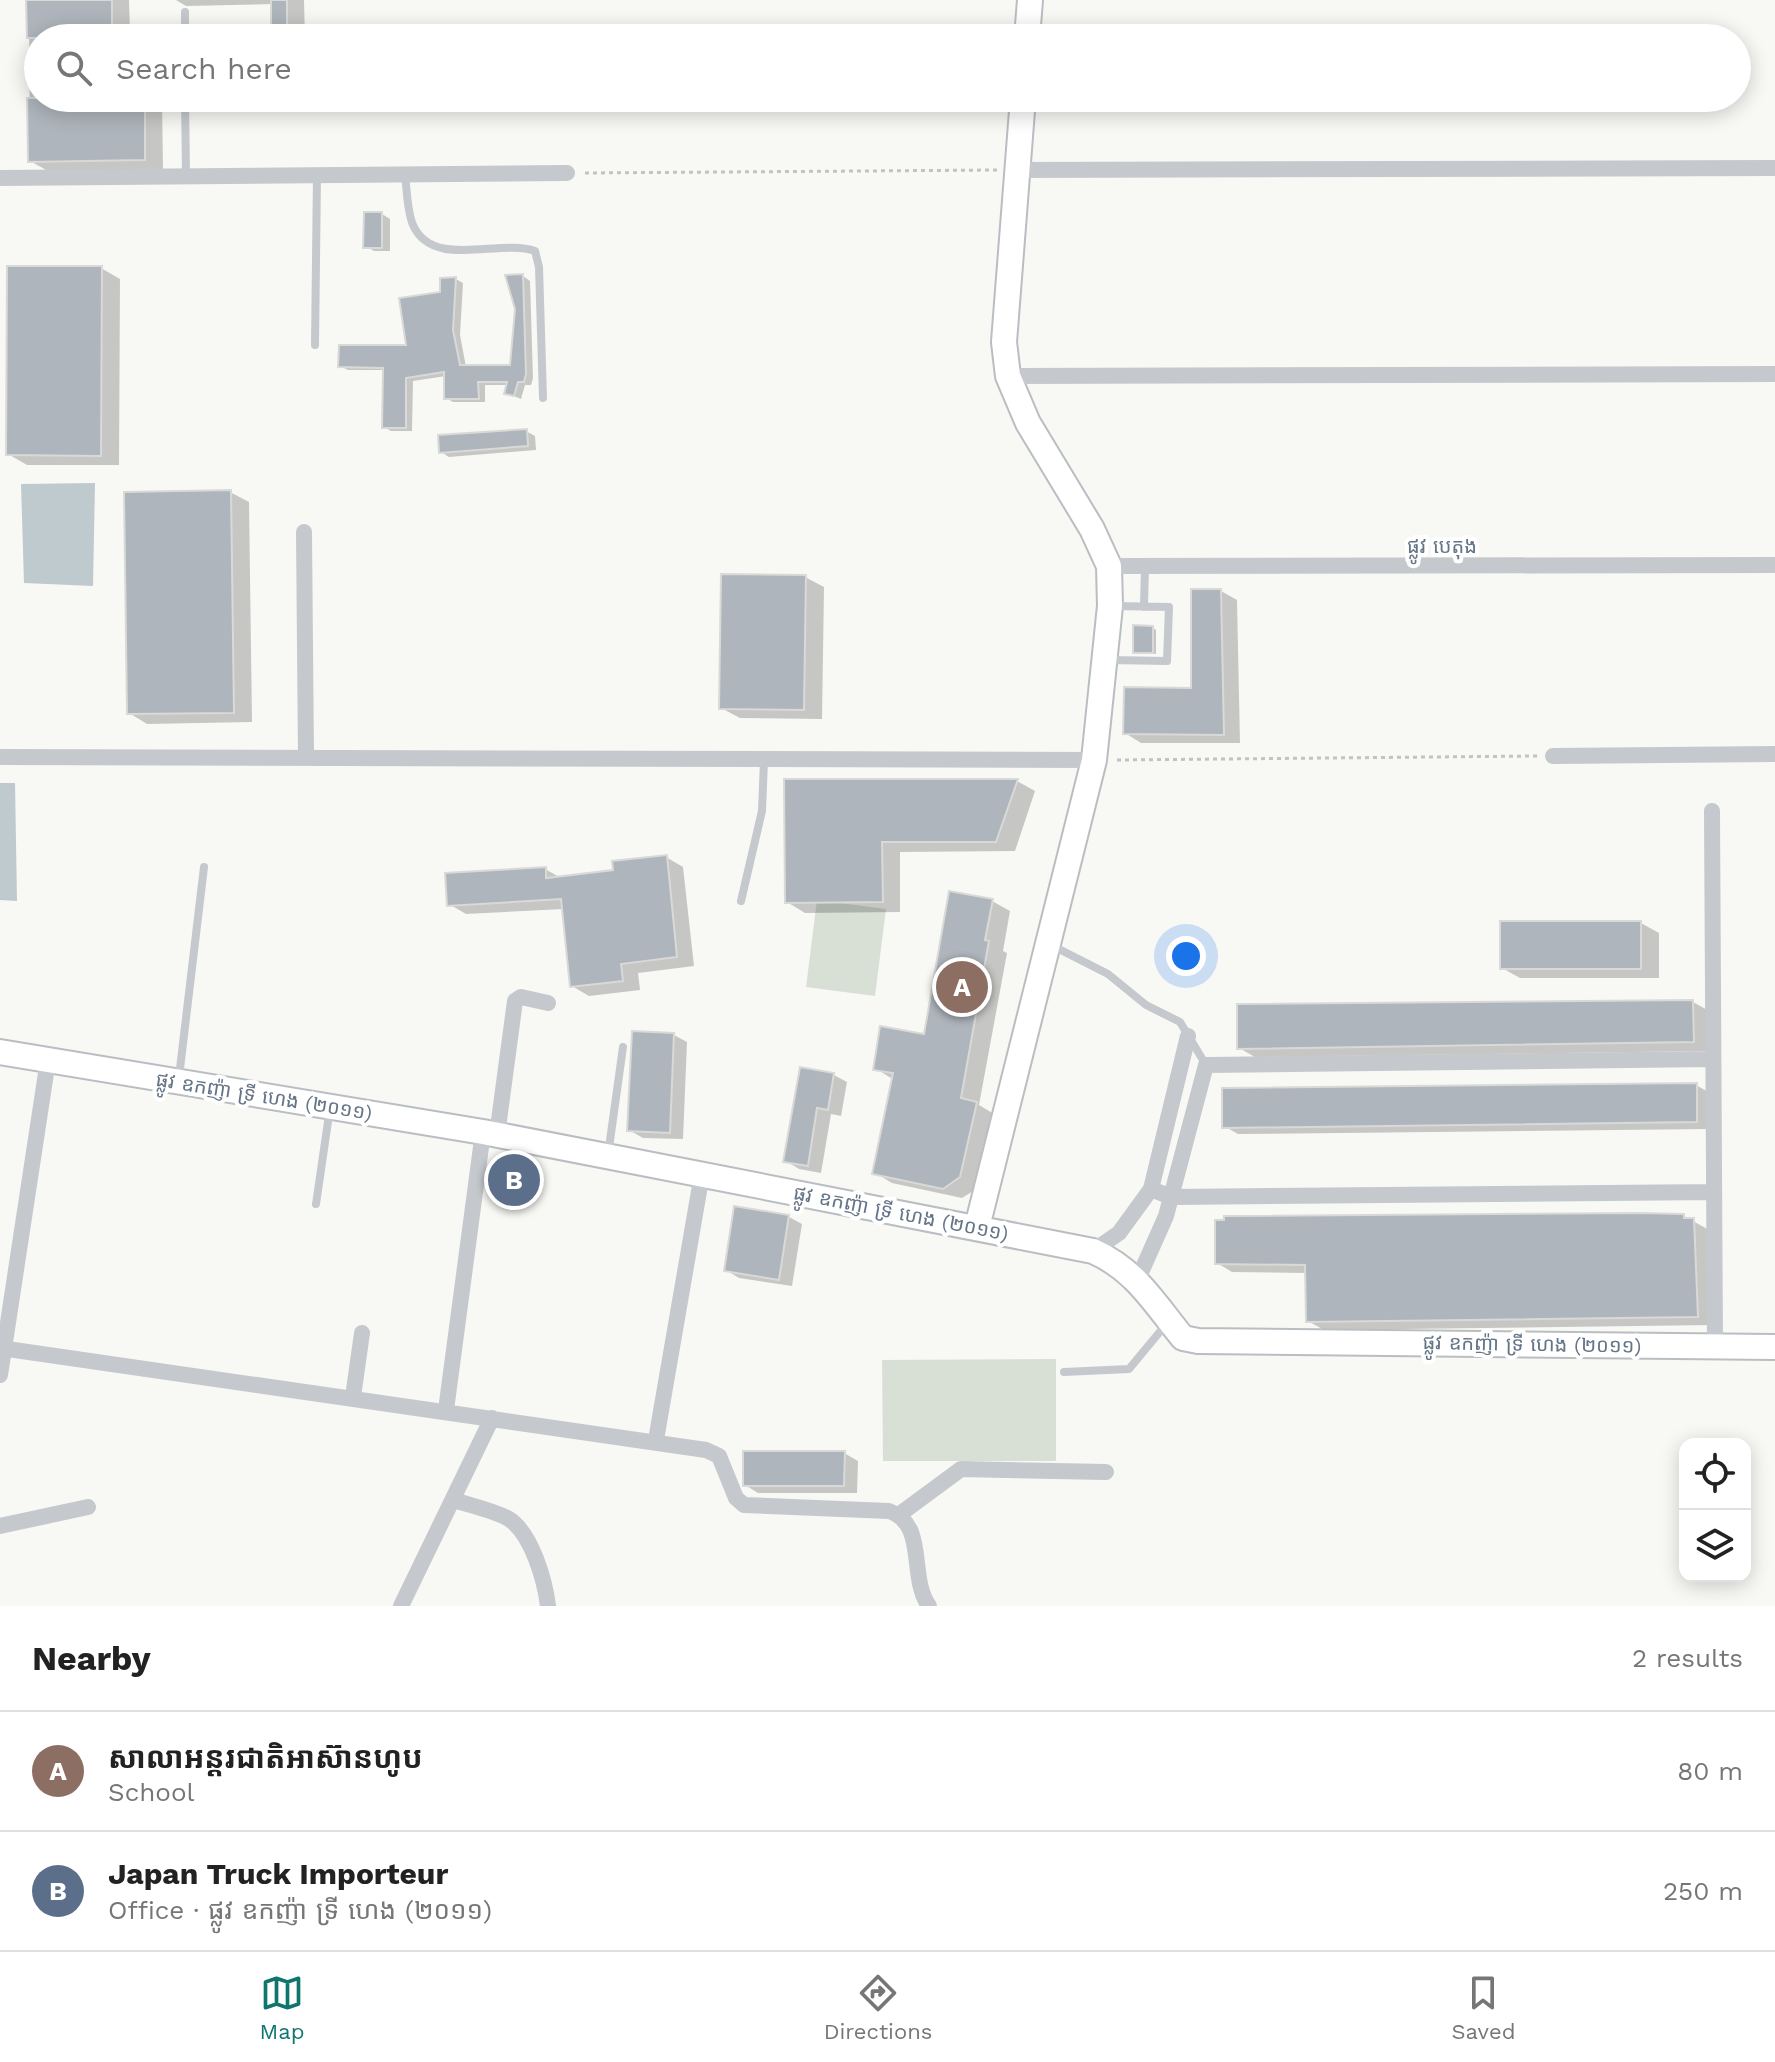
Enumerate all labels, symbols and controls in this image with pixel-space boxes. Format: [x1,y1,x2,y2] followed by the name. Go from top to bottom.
[24,24,1751,112] search box
[52,46,96,90] icon: search
[116,51,292,86] text: Search here
[1407,534,1477,565] street label: ផ្លូវ បេតុង
[1166,936,1206,976] your location
[936,957,988,1017] pin: A
[153,1067,374,1132] street label: ផ្លូវ ឧកញ៉ា ទ្រី ហេង (២០១១)
[488,1150,540,1210] pin: B
[790,1180,1011,1252] street label: ផ្លូវ ឧកញ៉ា ទ្រី ហេង (២០១១)
[1422,1330,1641,1365] street label: ផ្លូវ ឧកញ៉ា ទ្រី ហេង (២០១១)
[1679,1438,1751,1582] map controls
[1679,1438,1751,1510] button: locate
[1679,1510,1751,1582] button: layers
[32,1638,151,1678] text: Nearby
[1632,1643,1743,1673] text: 2 results
[108,1740,423,1775] text: សាលាអន្ដរជាតិអាស៊ានហូប
[49,1756,67,1786] text: A
[1677,1756,1743,1786] text: 80 m
[108,1777,194,1807] text: School
[108,1856,448,1891] text: Japan Truck Importeur
[49,1876,67,1906] text: B
[1663,1876,1743,1906] text: 250 m
[108,1895,492,1925] text: Office · ផ្លូវ ឧកញ៉ា ទ្រី ហេង (២០១១)
[260,1971,304,2044] tab: Map
[824,1971,932,2044] tab: Directions
[1452,1971,1515,2044] tab: Saved

